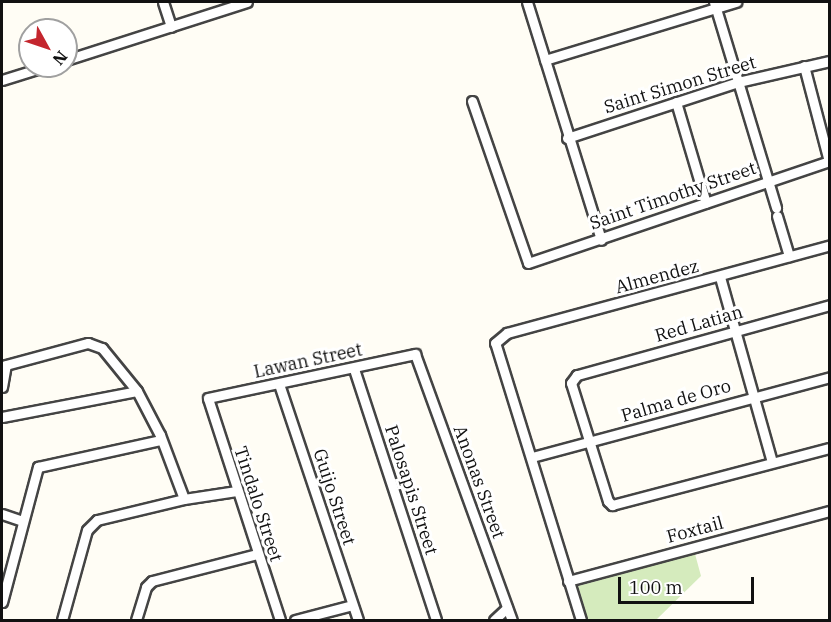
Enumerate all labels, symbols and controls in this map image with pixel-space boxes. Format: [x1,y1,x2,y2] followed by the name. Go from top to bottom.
[18,18,78,78] north arrow
[49,47,72,70] text: N
[601,52,759,118] street label: Saint Simon Street
[587,157,759,235] street label: Saint Timothy Street
[613,256,701,298] street label: Almendez
[653,301,745,347] street label: Red Latian
[252,339,364,383] street label: Lawan Street
[619,375,733,427] street label: Palma de Oro
[380,422,442,558] street label: Palosapis Street
[449,422,509,542] street label: Anonas Street
[229,444,287,564] street label: Tindalo Street
[308,446,360,548] street label: Guijo Street
[664,512,726,548] street label: Foxtail
[621,565,758,603] scale bar
[629,576,683,599] text: 100 m

